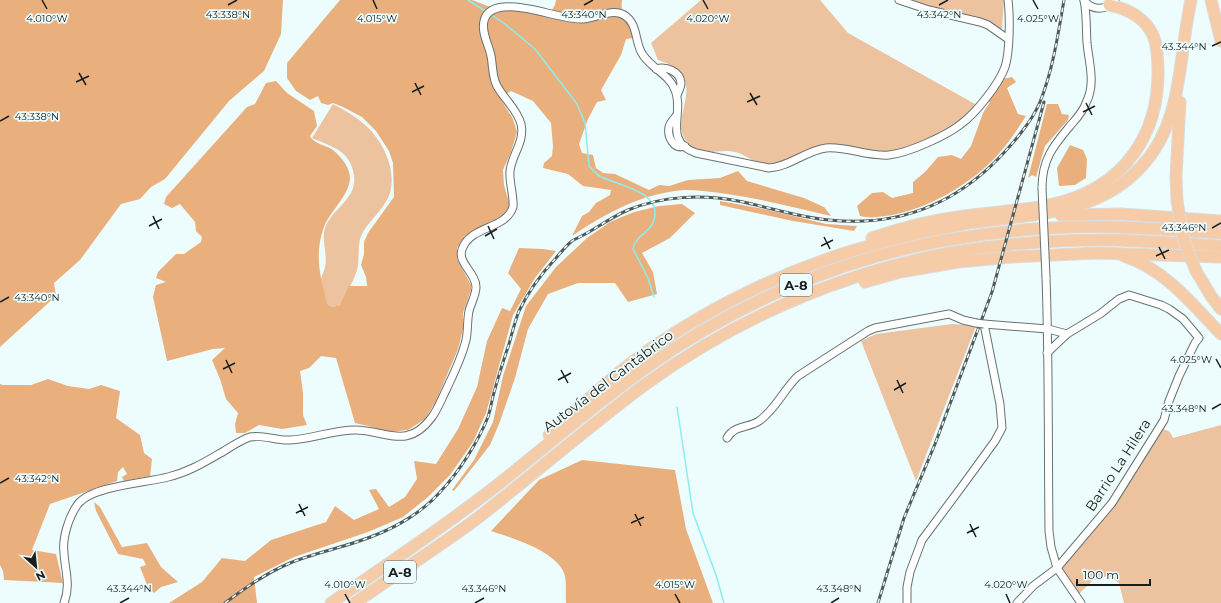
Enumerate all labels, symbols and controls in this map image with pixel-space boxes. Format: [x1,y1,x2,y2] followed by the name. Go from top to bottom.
[206,8,250,21] text: 43.338°N
[561,8,607,21] text: 43.340°N
[917,8,961,21] text: 43.342°N
[26,12,68,25] text: 4.010°W
[357,12,397,25] text: 4.015°W
[686,12,730,25] text: 4.020°W
[1017,12,1059,25] text: 4.025°W
[1161,40,1207,53] text: 43.344°N
[15,110,59,123] text: 43.338°N
[1162,221,1206,234] text: 43.346°N
[780,274,812,296] road number: A-8
[14,291,60,304] text: 43.340°N
[539,326,677,436] street label: Autovía del Cantábrico
[1170,353,1212,366] text: 4.025°W
[1161,402,1207,415] text: 43.348°N
[1081,415,1155,515] street label: Barrio La Hilera
[15,472,59,485] text: 43.342°N
[16,547,56,587] north arrow
[384,561,416,583] road number: A-8
[1077,561,1150,587] scale bar
[1083,567,1119,582] text: 100 m
[33,568,48,584] text: N
[324,578,366,591] text: 4.010°W
[655,578,695,591] text: 4.015°W
[984,578,1028,591] text: 4.020°W
[106,582,152,595] text: 43.344°N
[462,582,506,595] text: 43.346°N
[816,582,862,595] text: 43.348°N

